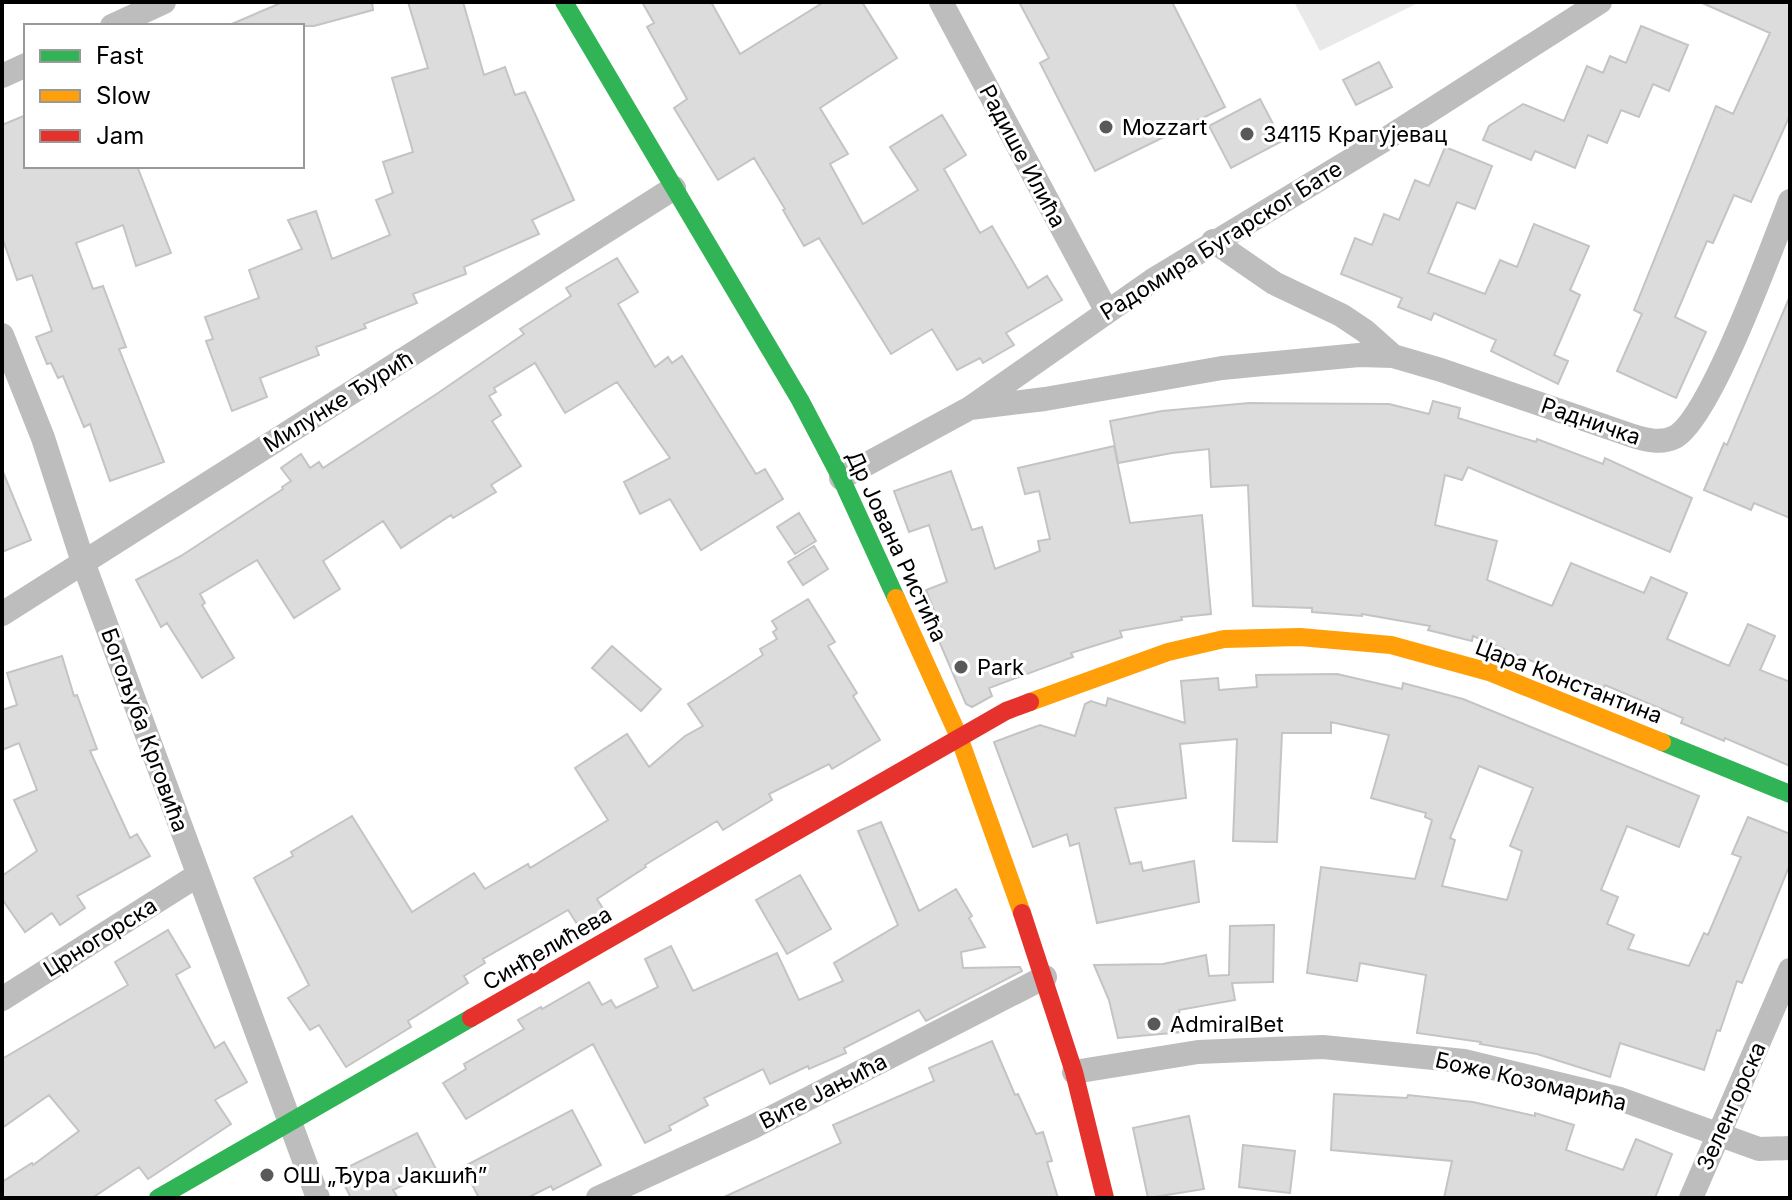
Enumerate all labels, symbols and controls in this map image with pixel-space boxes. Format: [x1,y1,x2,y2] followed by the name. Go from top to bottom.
[24,24,304,168] legend
[96,41,144,70] text: Fast
[974,80,1072,232] street label: Радише Илића
[96,81,151,110] text: Slow
[1122,114,1207,140] place label: Mozzart
[1097,118,1115,136] marker: Mozzart
[96,121,144,150] text: Jam
[1263,121,1447,147] place label: 34115 Крагујевац
[1238,125,1256,143] marker: 34115 Крагујевац
[1095,155,1347,325] street label: Радомира Бугарског Бате
[259,345,417,457] street label: Милунке Ђурић
[1538,392,1644,450] street label: Радничка
[841,446,953,646] street label: Др Јована Ристића
[96,625,194,835] street label: Богољуба Крговића
[1472,633,1666,729] street label: Цара Константина
[977,654,1024,680] place label: Park
[952,658,970,676] marker: Park
[39,892,161,982] street label: Црногорска
[478,901,616,995] street label: Синђелићева
[1170,1011,1284,1037] place label: AdmiralBet
[1145,1015,1163,1033] marker: AdmiralBet
[1691,1038,1771,1174] street label: Зеленгорска
[1433,1046,1629,1116] street label: Боже Козомарића
[755,1048,891,1134] street label: Вите Јањића
[283,1162,487,1188] place label: ОШ „Ђура Јакшић”
[258,1166,276,1184] marker: ОШ „Ђура Јакшић”

